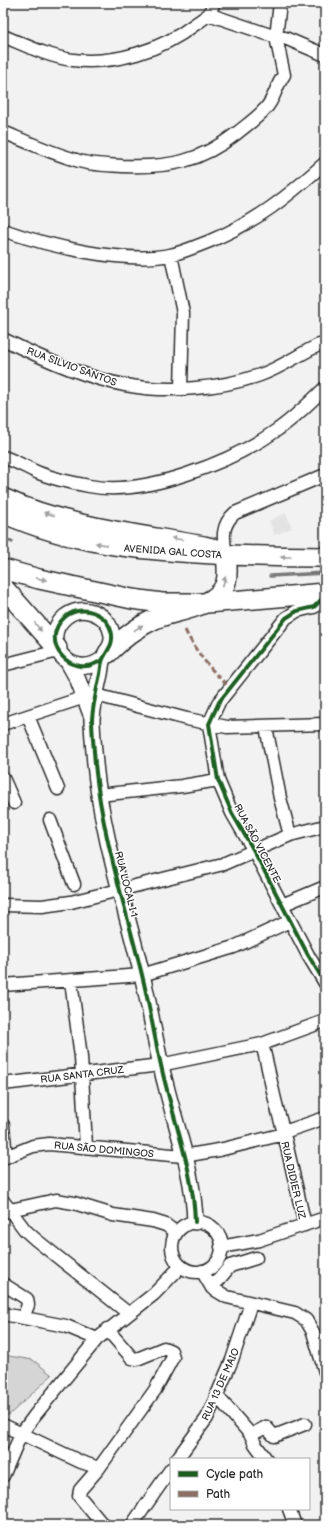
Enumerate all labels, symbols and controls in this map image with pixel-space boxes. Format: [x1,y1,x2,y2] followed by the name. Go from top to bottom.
[25,345,118,389] street label: RUA SILVIO SANTOS
[43,511,55,517] one-way arrow
[171,536,183,542] one-way arrow
[95,540,107,546] one-way arrow
[124,543,223,561] street label: AVENIDA GAL COSTA
[279,554,292,560] one-way arrow
[221,576,227,588] one-way arrow
[34,577,47,583] one-way arrow
[34,622,43,632] one-way arrow
[132,625,144,632] one-way arrow
[231,802,283,885] street label: RUA SÃO VICENTE
[112,850,140,918] street label: RUA LOCAL I 1
[40,1064,125,1086] street label: RUA SANTA CRUZ
[54,1140,154,1160] street label: RUA SÃO DOMINGOS
[278,1140,308,1221] street label: RUA DIDIER LUZ
[200,1346,242,1422] street label: RUA 13 DE MAIO
[170,1458,310,1510] legend
[206,1467,263,1482] text: Cycle path
[206,1487,231,1502] text: Path

